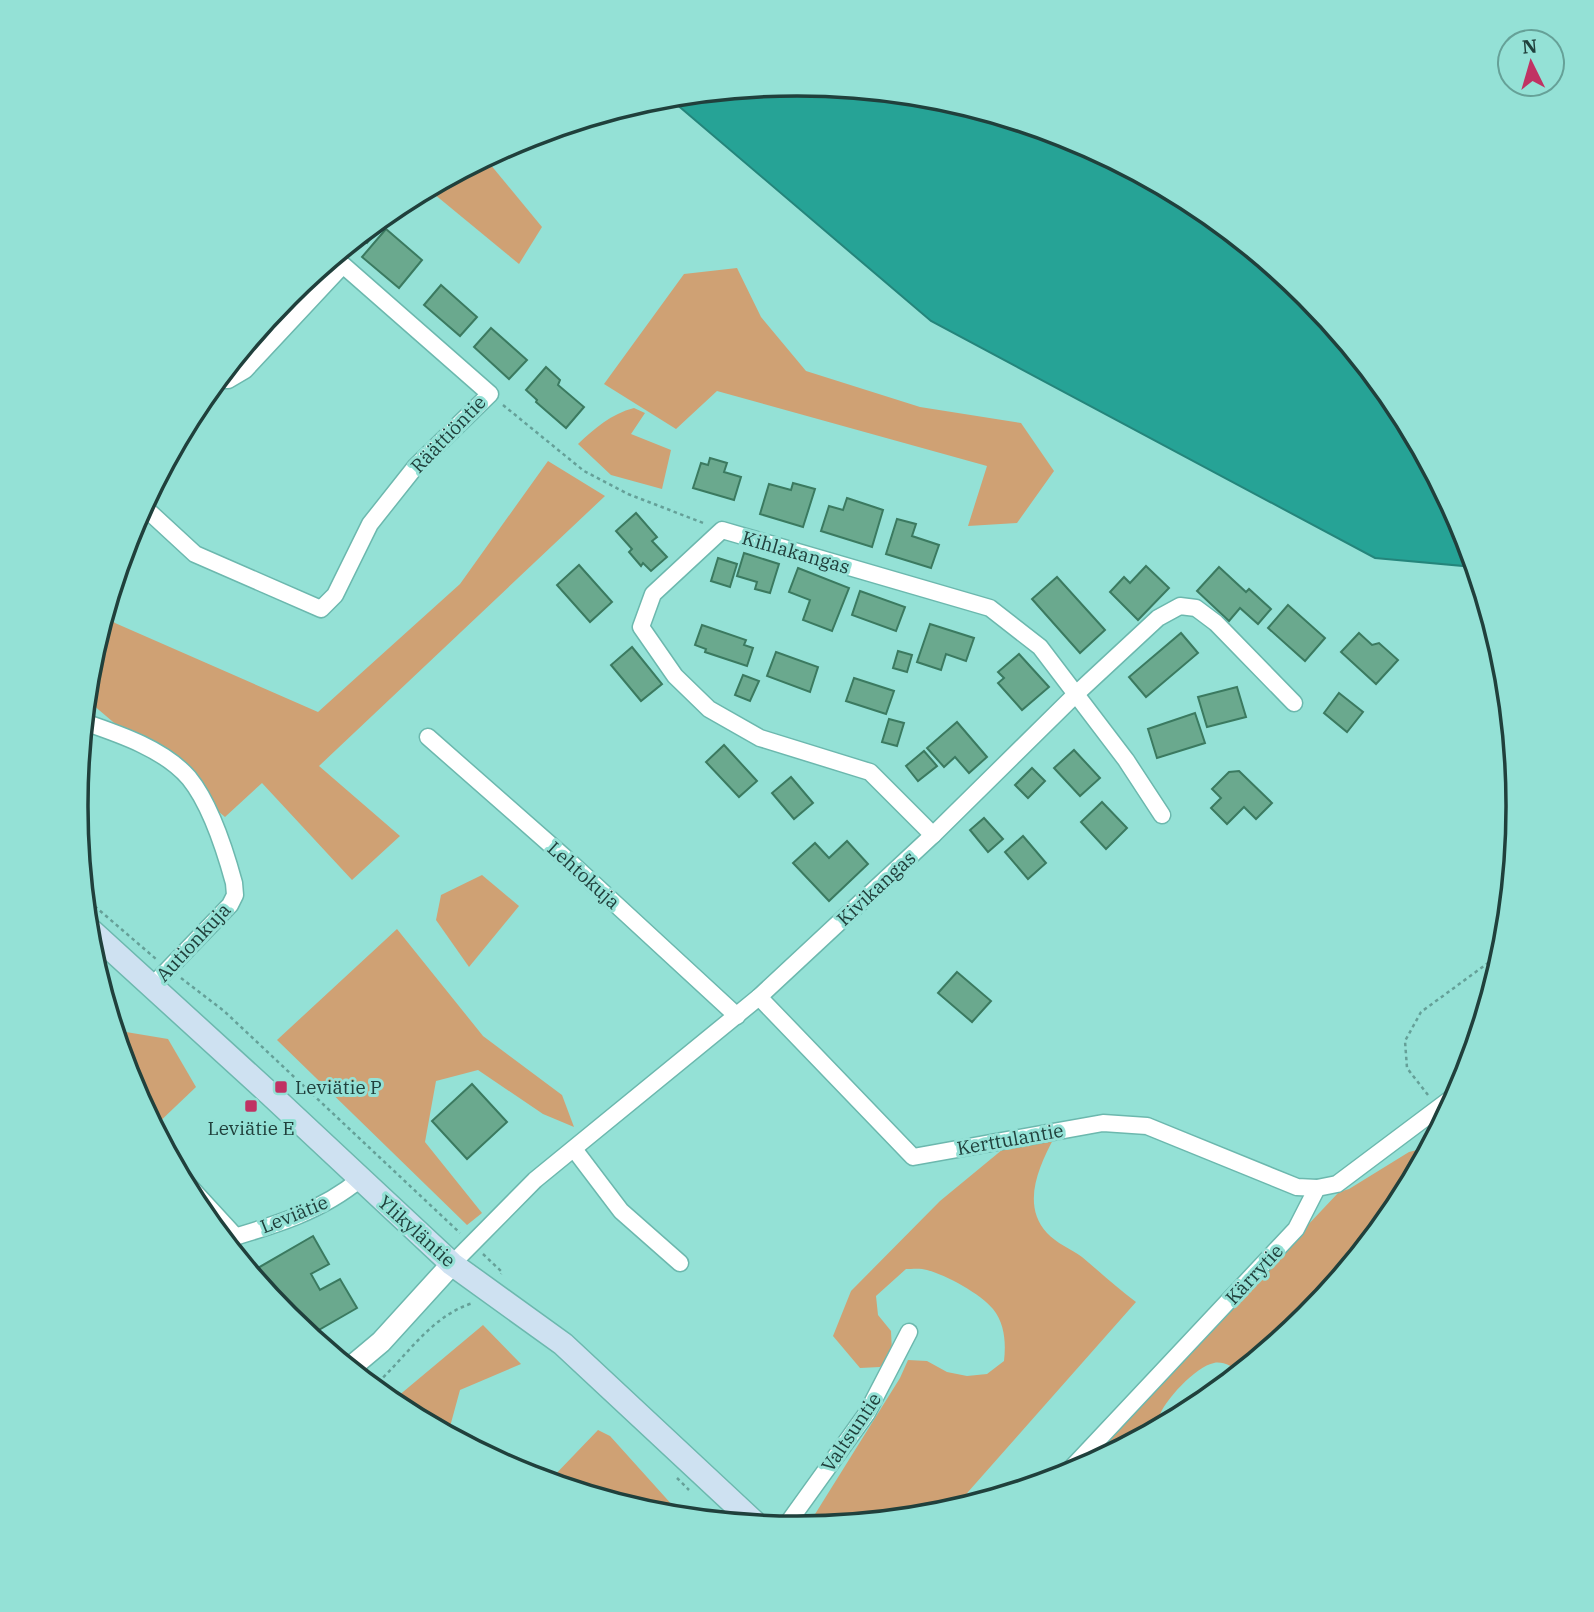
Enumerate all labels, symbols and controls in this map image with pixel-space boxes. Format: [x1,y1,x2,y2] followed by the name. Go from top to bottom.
[1496,28,1566,98] north arrow
[1521,33,1538,59] text: N
[405,390,491,478] street label: Räättiöntie
[739,525,853,579] street label: Kihlakangas
[543,836,625,914] street label: Lehtokuja
[832,845,920,931] street label: Kivikangas
[151,898,235,986] street label: Autionkuja
[295,1075,382,1099] place label: Leviätie P
[273,1079,289,1095] marker: Leviätie P
[243,1098,259,1114] marker: Leviätie E
[207,1116,295,1140] place label: Leviätie E
[955,1118,1065,1160] street label: Kerttulantie
[257,1190,331,1238] street label: Leviätie
[373,1190,461,1272] street label: Ylikyläntie
[1220,1239,1288,1309] street label: Kärrytie
[816,1388,886,1476] street label: Valtsuntie

